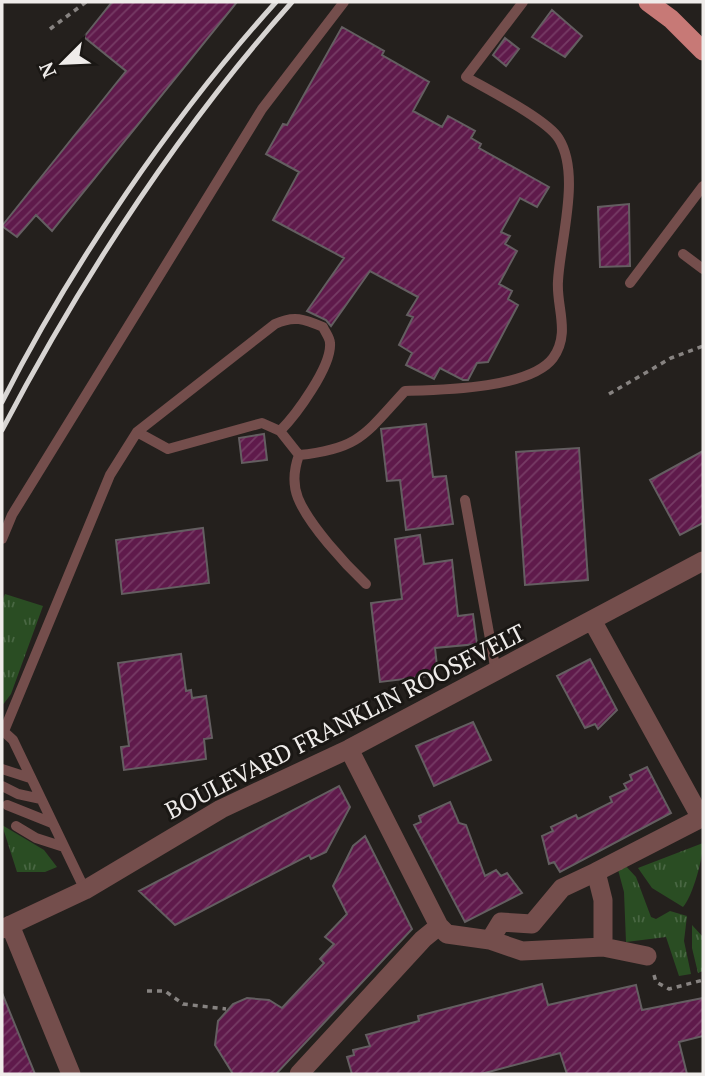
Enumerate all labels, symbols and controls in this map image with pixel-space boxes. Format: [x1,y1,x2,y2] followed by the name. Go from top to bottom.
[28,28,98,98] north arrow
[32,58,61,82] text: N
[159,616,531,826] street label: BOULEVARD FRANKLIN ROOSEVELT

